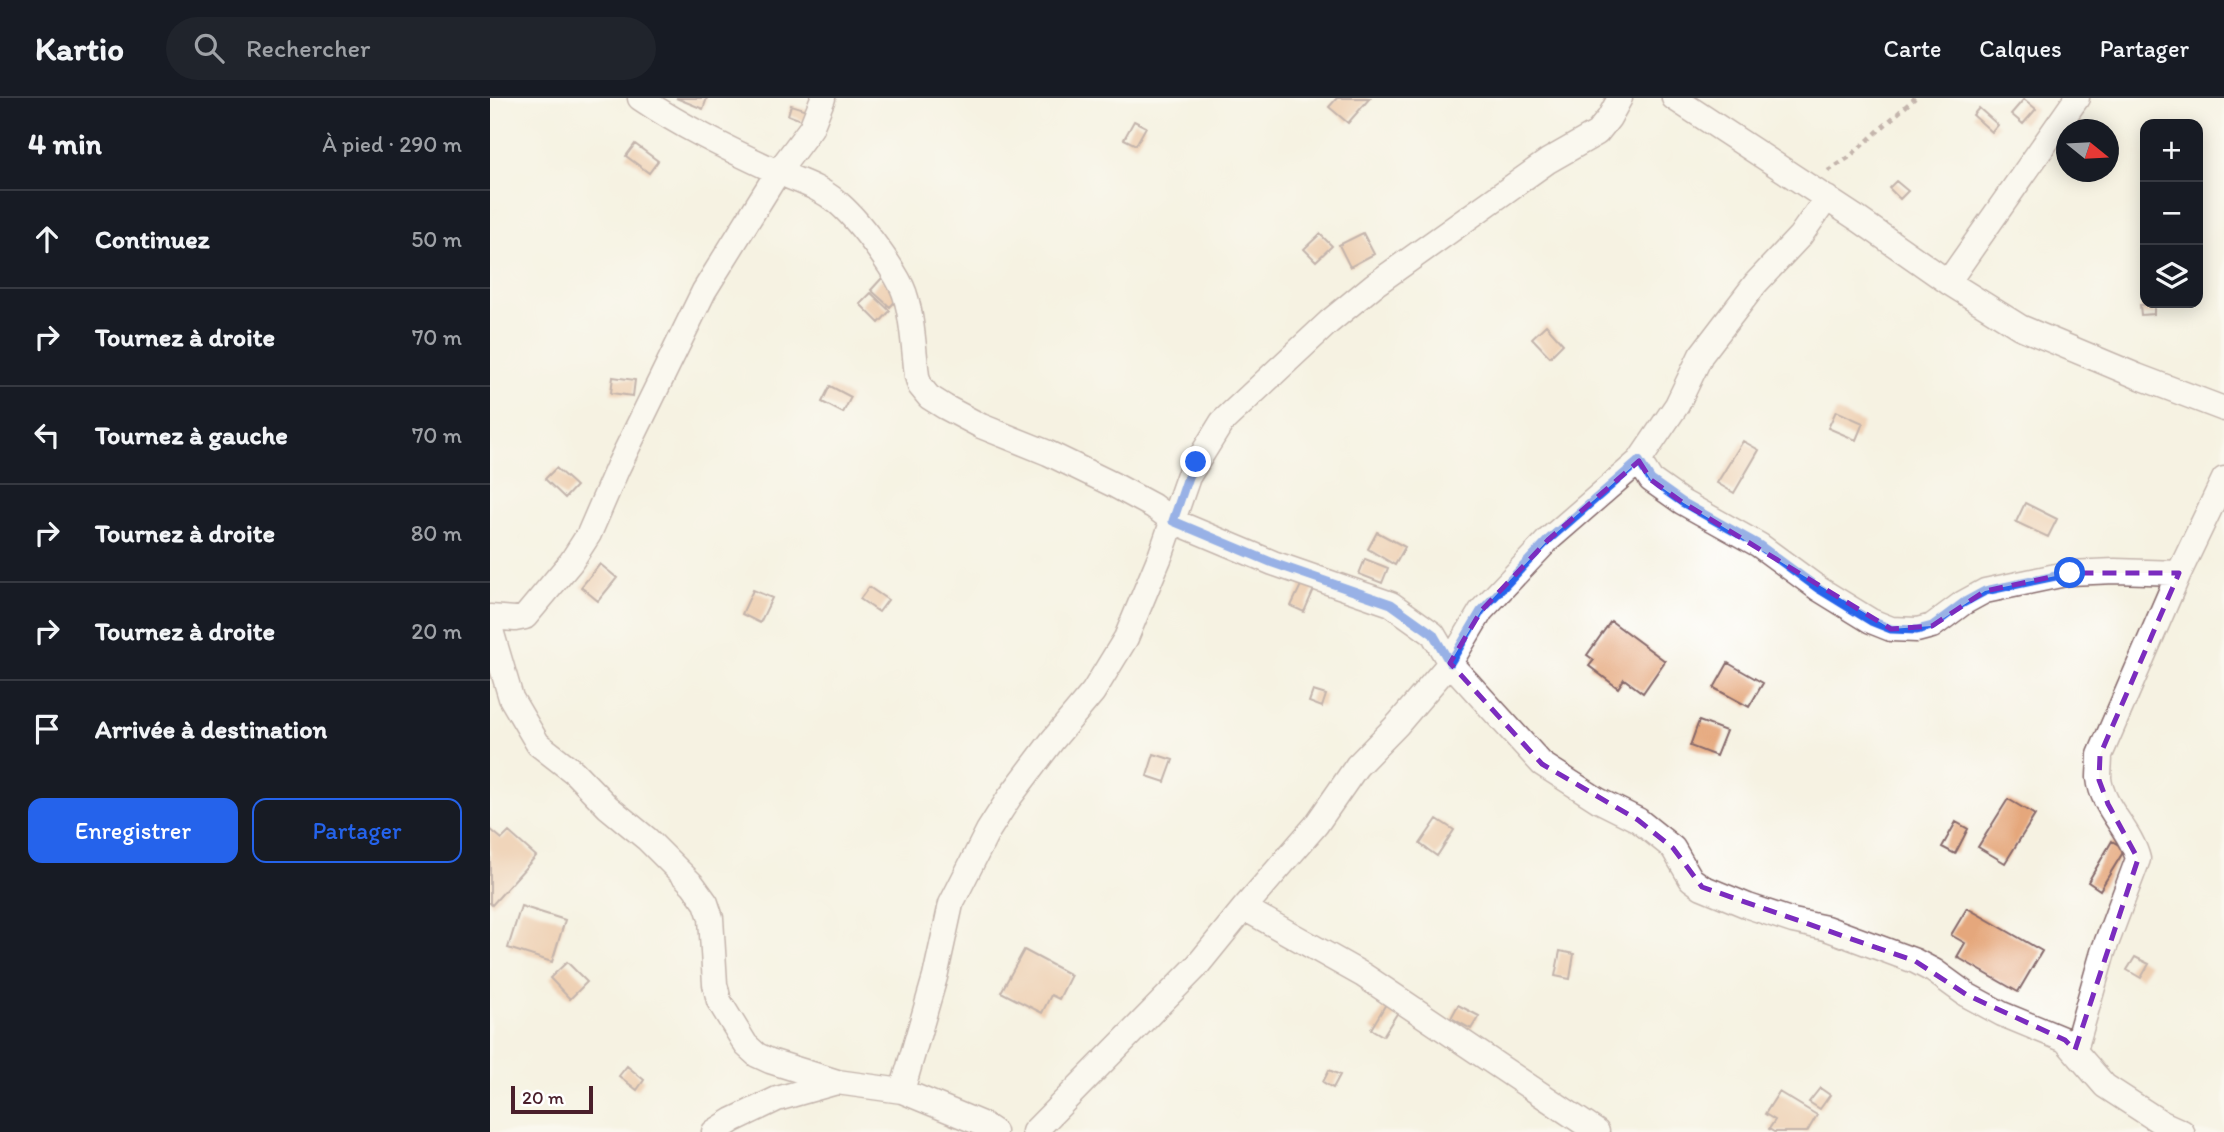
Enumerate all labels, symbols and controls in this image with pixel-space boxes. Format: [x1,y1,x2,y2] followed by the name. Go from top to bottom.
[166,17,656,80] search box
[35,29,124,68] text: Kartio
[190,29,228,67] icon: search
[246,32,370,64] text: Rechercher
[1884,34,1941,63] text: Carte
[1979,34,2062,63] text: Calques
[2100,34,2189,63] text: Partager
[2056,119,2119,182] north arrow
[2140,119,2203,308] map controls
[2140,119,2203,182] button: +
[28,125,102,162] text: 4 min
[322,130,462,158] text: À pied · 290 m
[2140,182,2203,245] button: −
[28,220,66,258] icon: ahead
[95,223,210,255] text: Continuez
[411,225,462,253] text: 50 m
[2140,245,2203,308] button: layers
[28,318,66,356] icon: right
[95,321,275,353] text: Tournez à droite
[412,323,462,351] text: 70 m
[28,416,66,454] icon: left
[95,419,288,451] text: Tournez à gauche
[412,421,462,449] text: 70 m
[1180,446,1211,477] route end
[28,514,66,552] icon: right
[95,517,275,549] text: Tournez à droite
[411,519,462,547] text: 80 m
[2054,557,2085,588] route start
[28,612,66,650] icon: right
[95,615,275,647] text: Tournez à droite
[411,617,462,645] text: 20 m
[28,710,66,748] icon: arrive
[95,713,327,745] text: Arrivée à destination
[28,798,238,863] button: Enregistrer
[252,798,462,863] button: Partager
[511,1083,593,1115] scale bar
[522,1086,564,1109] text: 20 m

